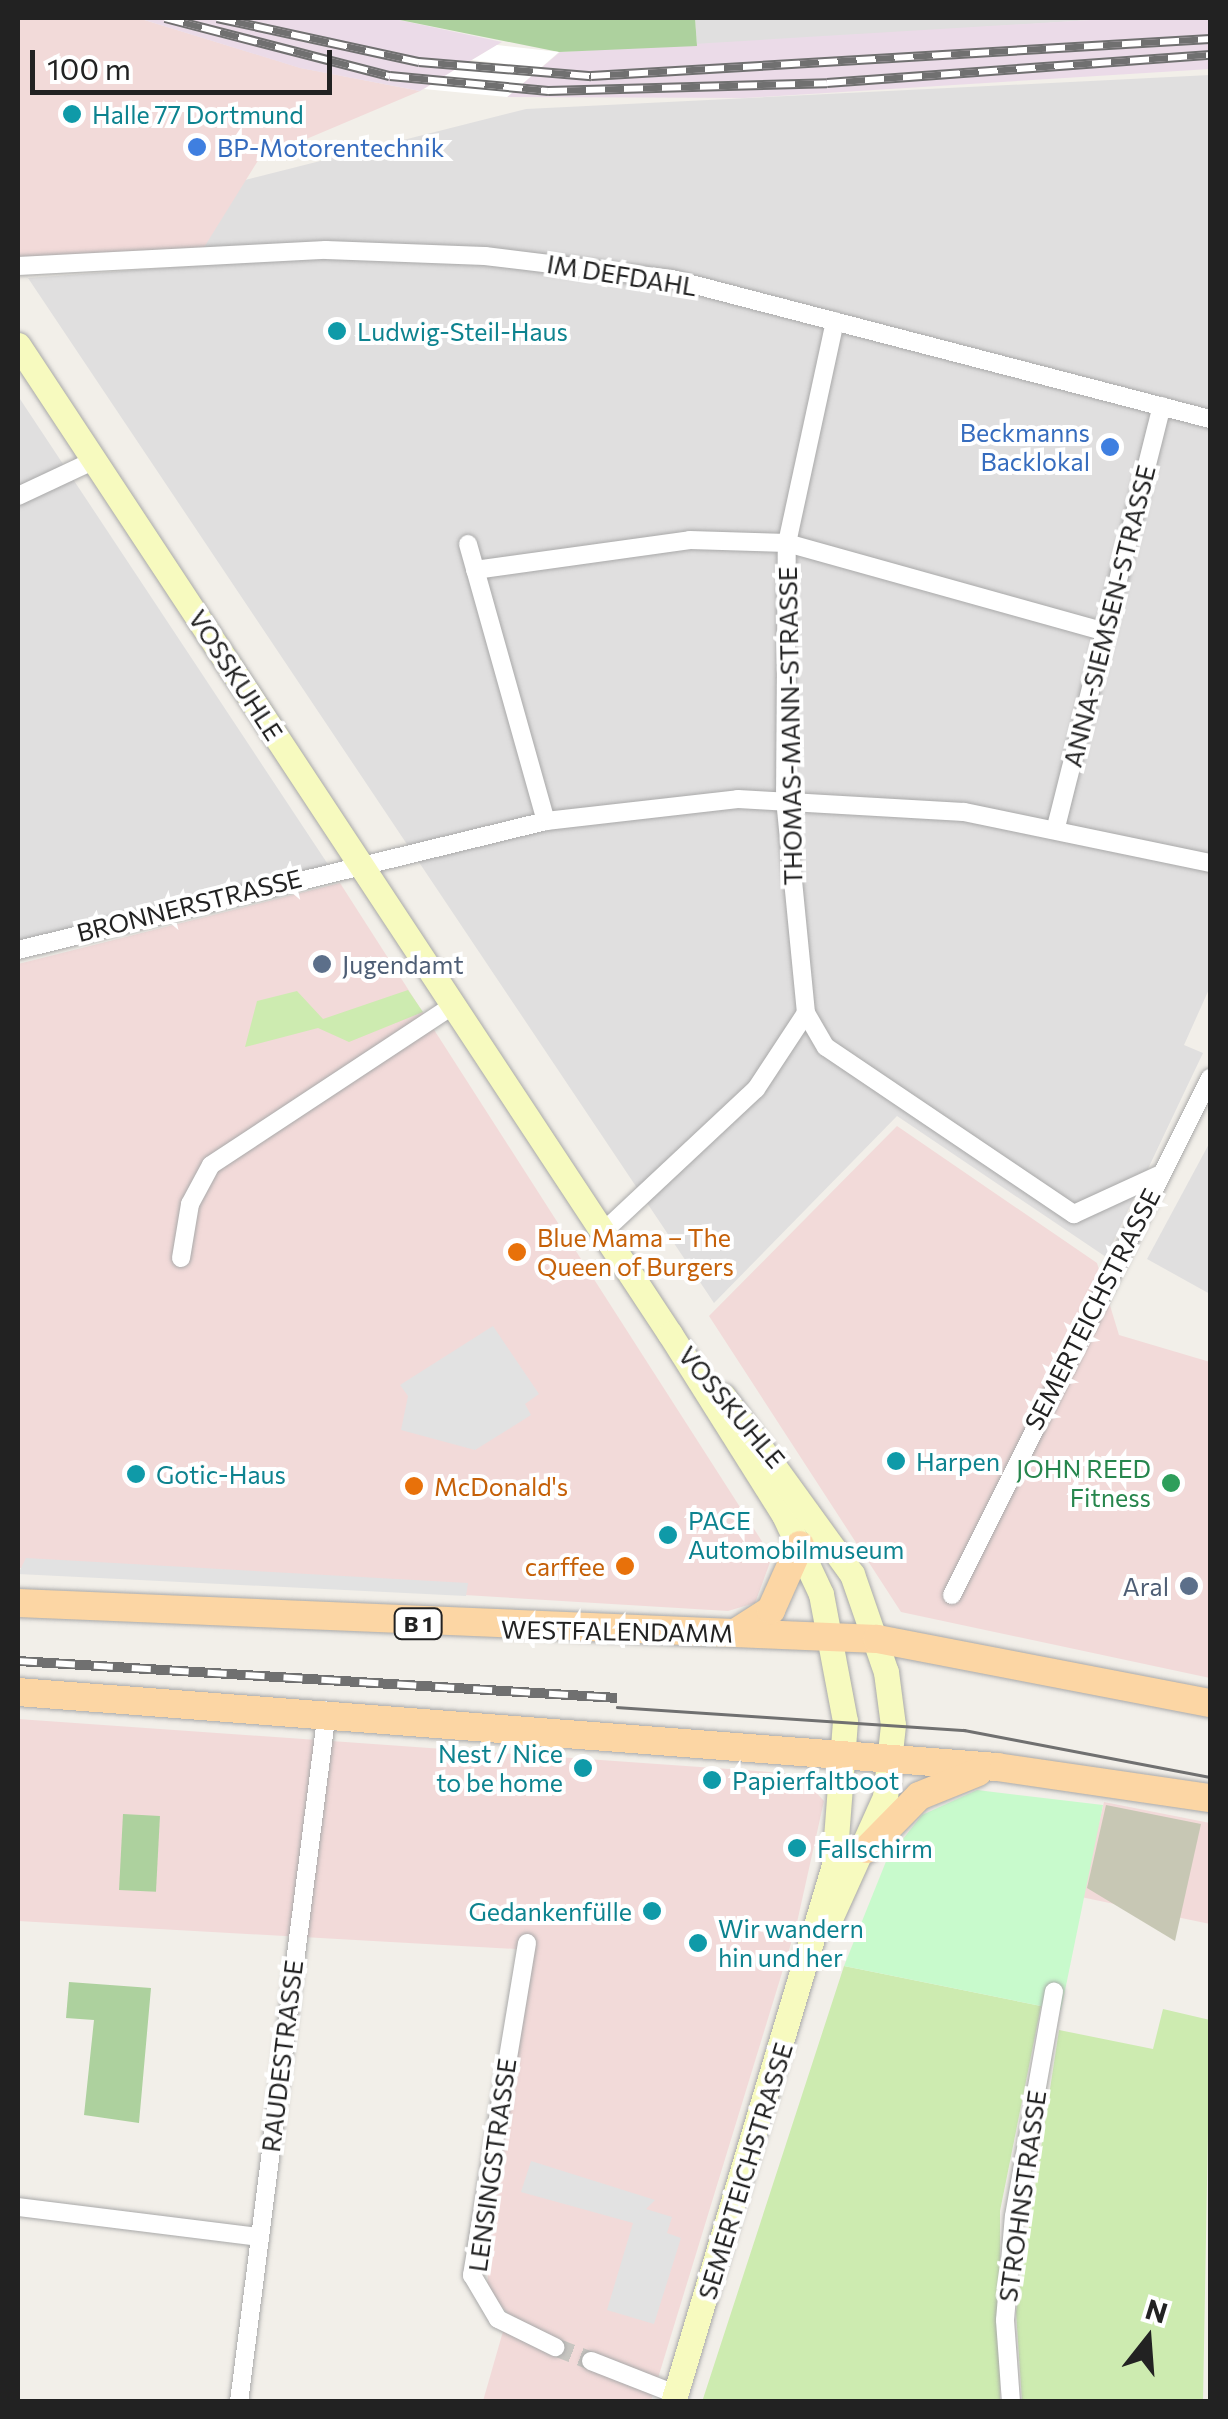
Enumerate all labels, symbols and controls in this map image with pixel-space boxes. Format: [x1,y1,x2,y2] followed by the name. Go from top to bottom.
[35,30,338,92] scale bar
[47,49,131,86] text: 100 m
[92,99,304,129] place label: Halle 77 Dortmund
[61,103,83,125] marker: Halle 77 Dortmund
[217,132,444,162] place label: BP-Motorentechnik
[186,136,208,158] marker: BP-Motorentechnik
[545,248,699,302] street label: IM DEFDAHL
[357,316,568,346] place label: Ludwig-Steil-Haus
[326,320,348,342] marker: Ludwig-Steil-Haus
[960,418,1090,477] place label: Beckmanns Backlokal
[1099,436,1121,458] marker: Beckmanns Backlokal
[1057,462,1161,770] street label: ANNA-SIEMSEN-STRASSE
[772,566,808,886] street label: THOMAS-MANN-STRASSE
[183,604,289,746] street label: VOSSKUHLE
[73,863,305,947] street label: BRONNERSTRASSE
[342,949,464,979] place label: Jugendamt
[311,953,333,975] marker: Jugendamt
[1018,1183,1166,1435] street label: SEMERTEICHSTRASSE
[537,1223,734,1282] place label: Blue Mama – The Queen of Burgers
[506,1241,528,1263] marker: Blue Mama – The Queen of Burgers
[673,1340,791,1474] street label: VOSSKUHLE
[916,1446,1000,1476] place label: Harpen
[885,1450,907,1472] marker: Harpen
[1016,1454,1151,1513] place label: JOHN REED Fitness
[156,1459,286,1489] place label: Gotic-Haus
[125,1463,147,1485] marker: Gotic-Haus
[434,1471,568,1501] place label: McDonald's
[1160,1472,1182,1494] marker: JOHN REED Fitness
[403,1475,425,1497] marker: McDonald's
[688,1506,904,1565] place label: PACE Automobilmuseum
[657,1524,679,1546] marker: PACE Automobilmuseum
[525,1551,605,1581] place label: carffee
[614,1555,636,1577] marker: carffee
[1123,1571,1169,1601] place label: Aral
[1178,1575,1200,1597] marker: Aral
[393,1607,443,1641] road number: B 1
[501,1614,733,1648] street label: WESTFALENDAMM
[436,1739,563,1798] place label: Nest / Nice to be home
[572,1757,594,1779] marker: Nest / Nice to be home
[732,1765,899,1795] place label: Papierfaltboot
[701,1769,723,1791] marker: Papierfaltboot
[817,1833,933,1863] place label: Fallschirm
[786,1837,808,1859] marker: Fallschirm
[468,1896,632,1926] place label: Gedankenfülle
[641,1900,663,1922] marker: Gedankenfülle
[718,1914,864,1973] place label: Wir wandern hin und her
[687,1932,709,1954] marker: Wir wandern hin und her
[255,1958,309,2154] street label: RAUDESTRASSE
[692,2039,798,2303] street label: SEMERTEICHSTRASSE
[462,2056,522,2274] street label: LENSINGSTRASSE
[992,2088,1052,2304] street label: STROHNSTRASSE
[1098,2289,1198,2389] north arrow
[1142,2291,1172,2330] text: N

